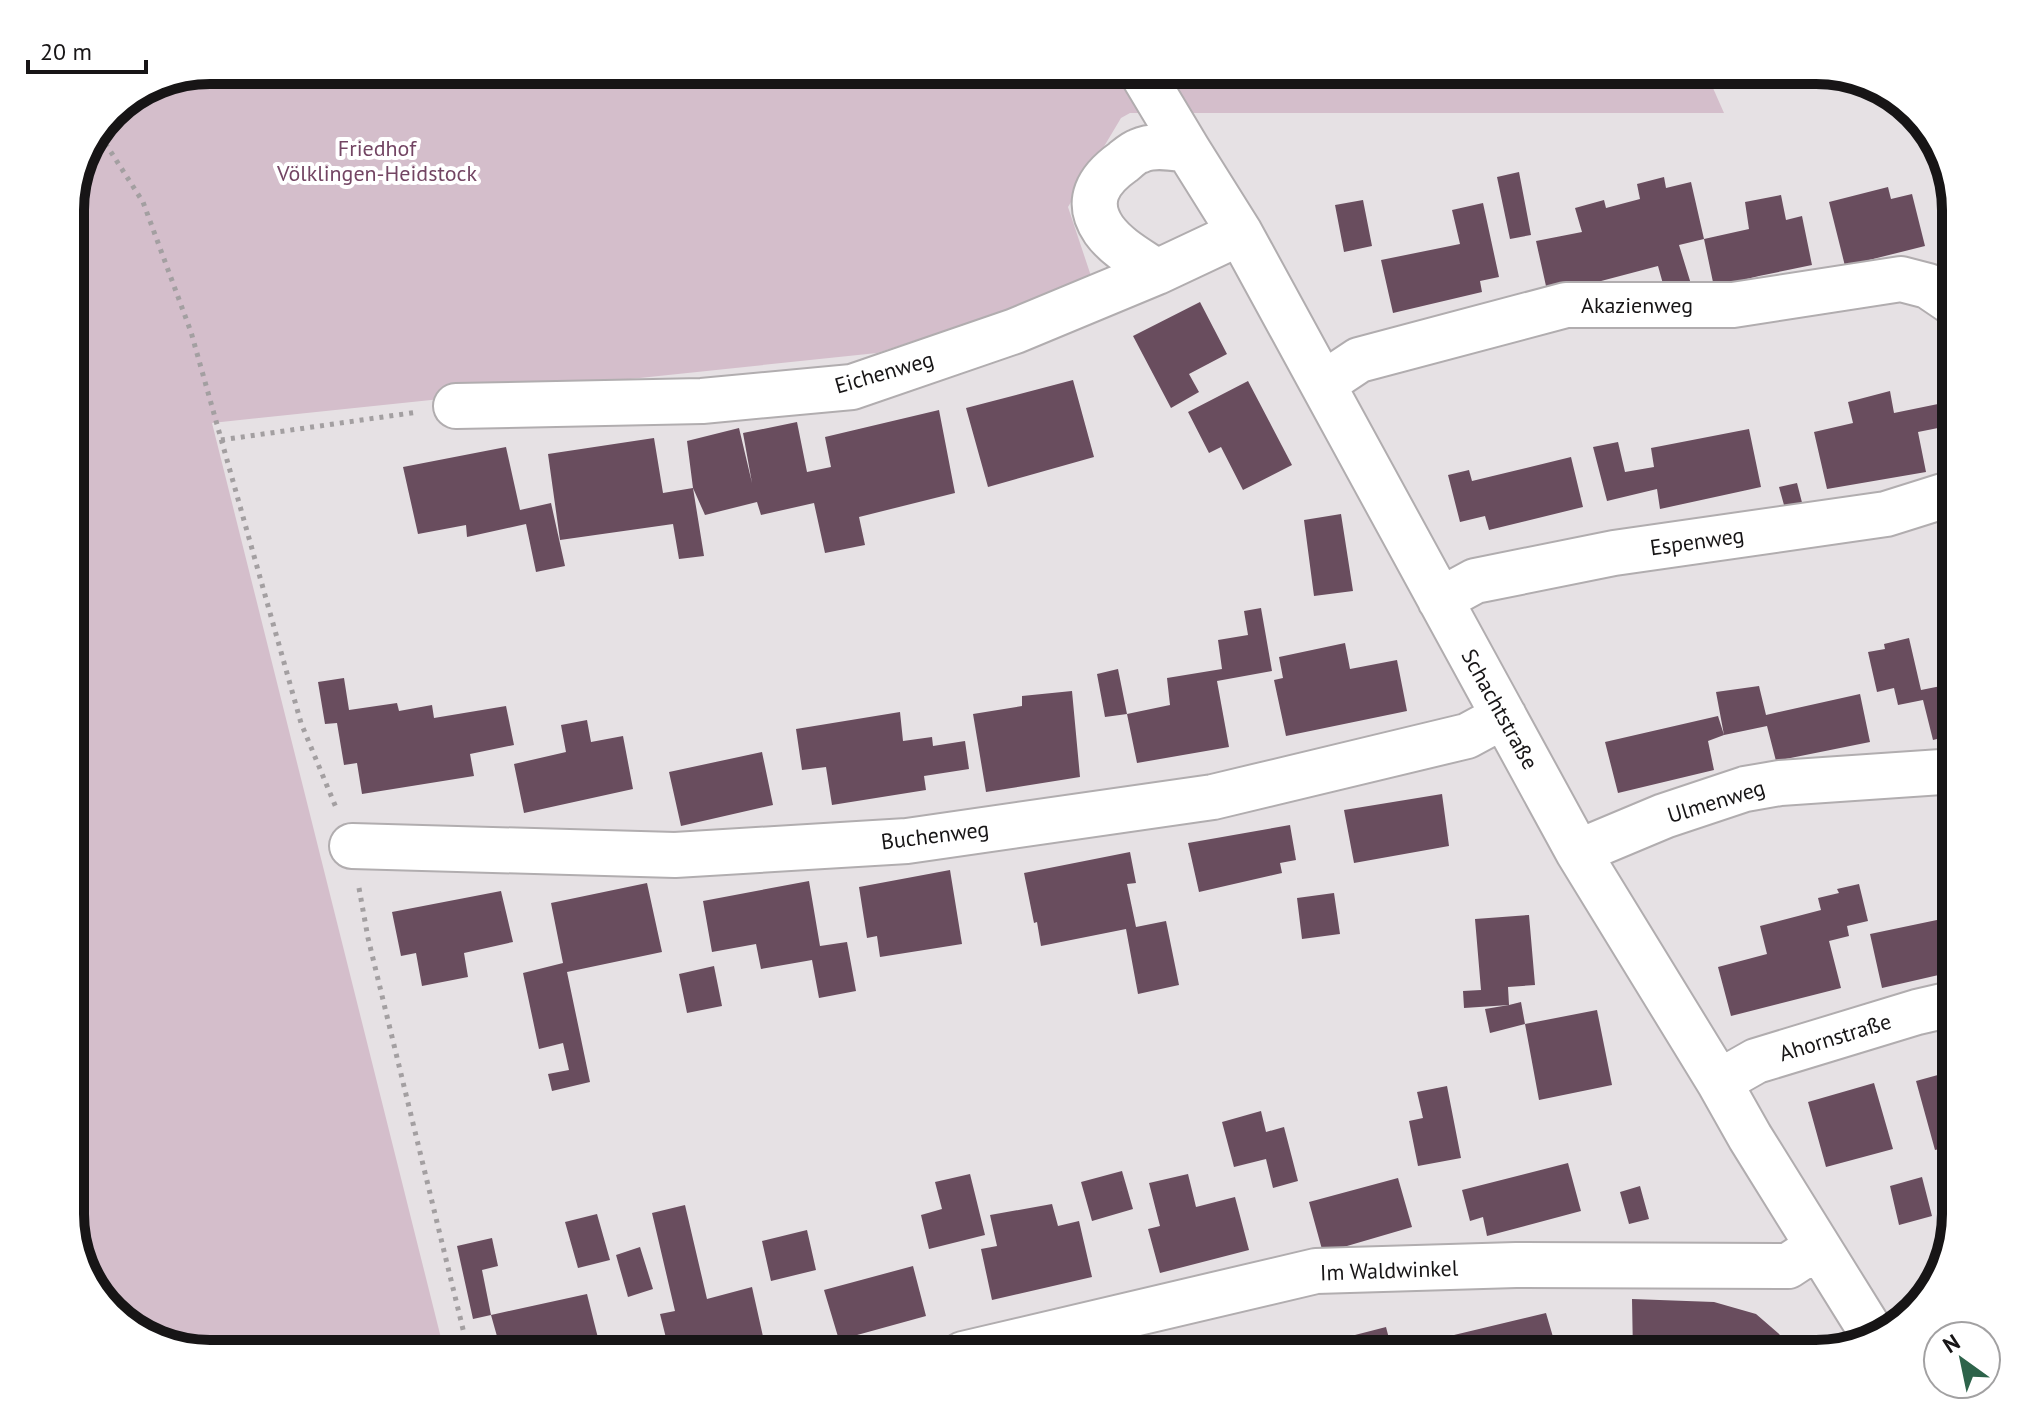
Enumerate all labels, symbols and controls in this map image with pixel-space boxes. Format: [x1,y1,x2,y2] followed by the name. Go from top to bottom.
[28,24,146,74] scale bar
[40,36,92,67] text: 20 m
[276,134,477,187] park label: Friedhof Völklingen-Heidstock
[1581,291,1693,319] street label: Akazienweg
[831,345,937,399] street label: Eichenweg
[1648,521,1746,561] street label: Espenweg
[1455,644,1545,774] street label: Schachtstraße
[1664,773,1768,829] street label: Ulmenweg
[879,814,991,856] street label: Buchenweg
[1776,1007,1894,1067] street label: Ahornstraße
[1319,1254,1459,1286] street label: Im Waldwinkel
[1922,1320,2002,1400] north arrow
[1937,1328,1965,1359] text: N

